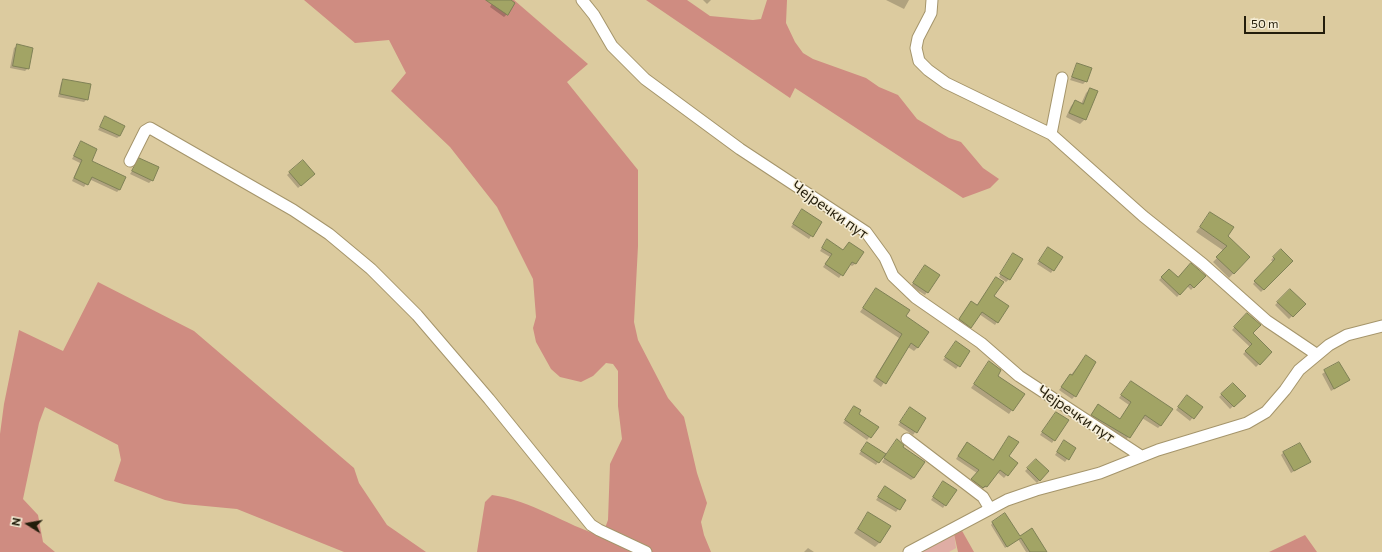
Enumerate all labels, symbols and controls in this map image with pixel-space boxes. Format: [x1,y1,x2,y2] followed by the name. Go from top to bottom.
[1246,8,1327,34] scale bar
[1251,16,1279,30] text: 50 m
[788,177,872,243] street label: Чејречки пут
[1034,382,1118,446] street label: Чејречки пут
[8,504,48,544] north arrow
[9,516,23,527] text: N

